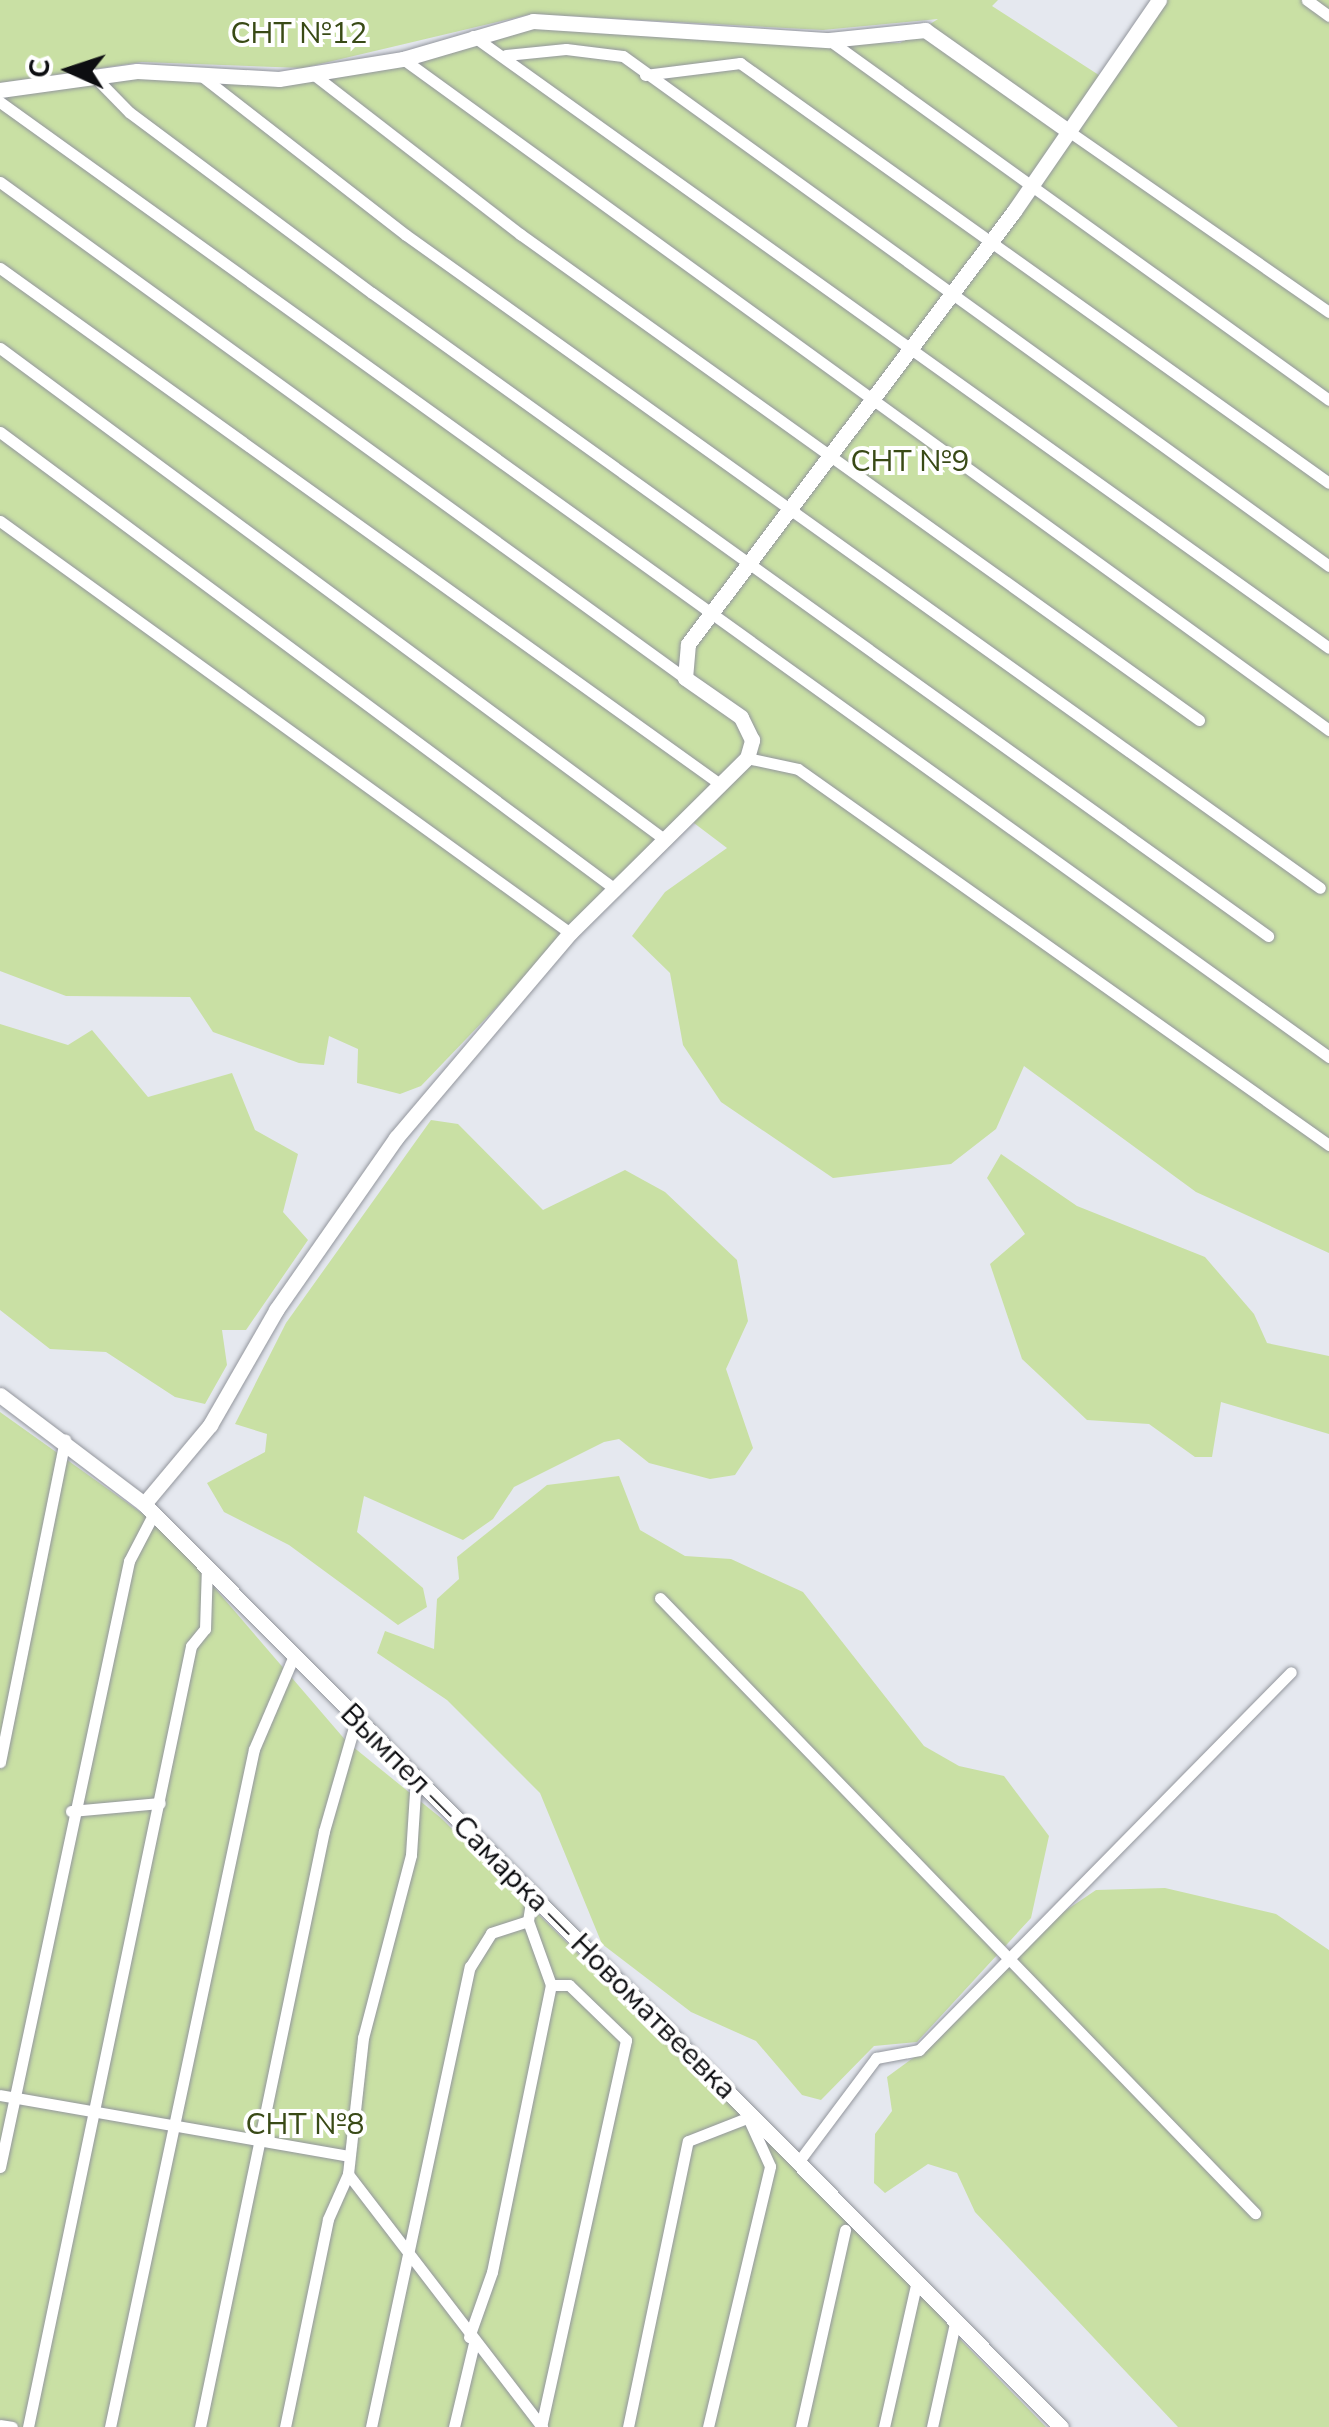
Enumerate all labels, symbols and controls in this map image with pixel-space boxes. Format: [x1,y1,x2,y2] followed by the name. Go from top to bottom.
[230,16,368,52] park label: СНТ №12
[20,20,120,120] north arrow
[21,58,60,79] text: С
[850,444,970,480] park label: СНТ №9
[332,1696,744,2108] street label: Вымпел — Самарка — Новоматвеевка
[245,2107,365,2143] park label: СНТ №8

